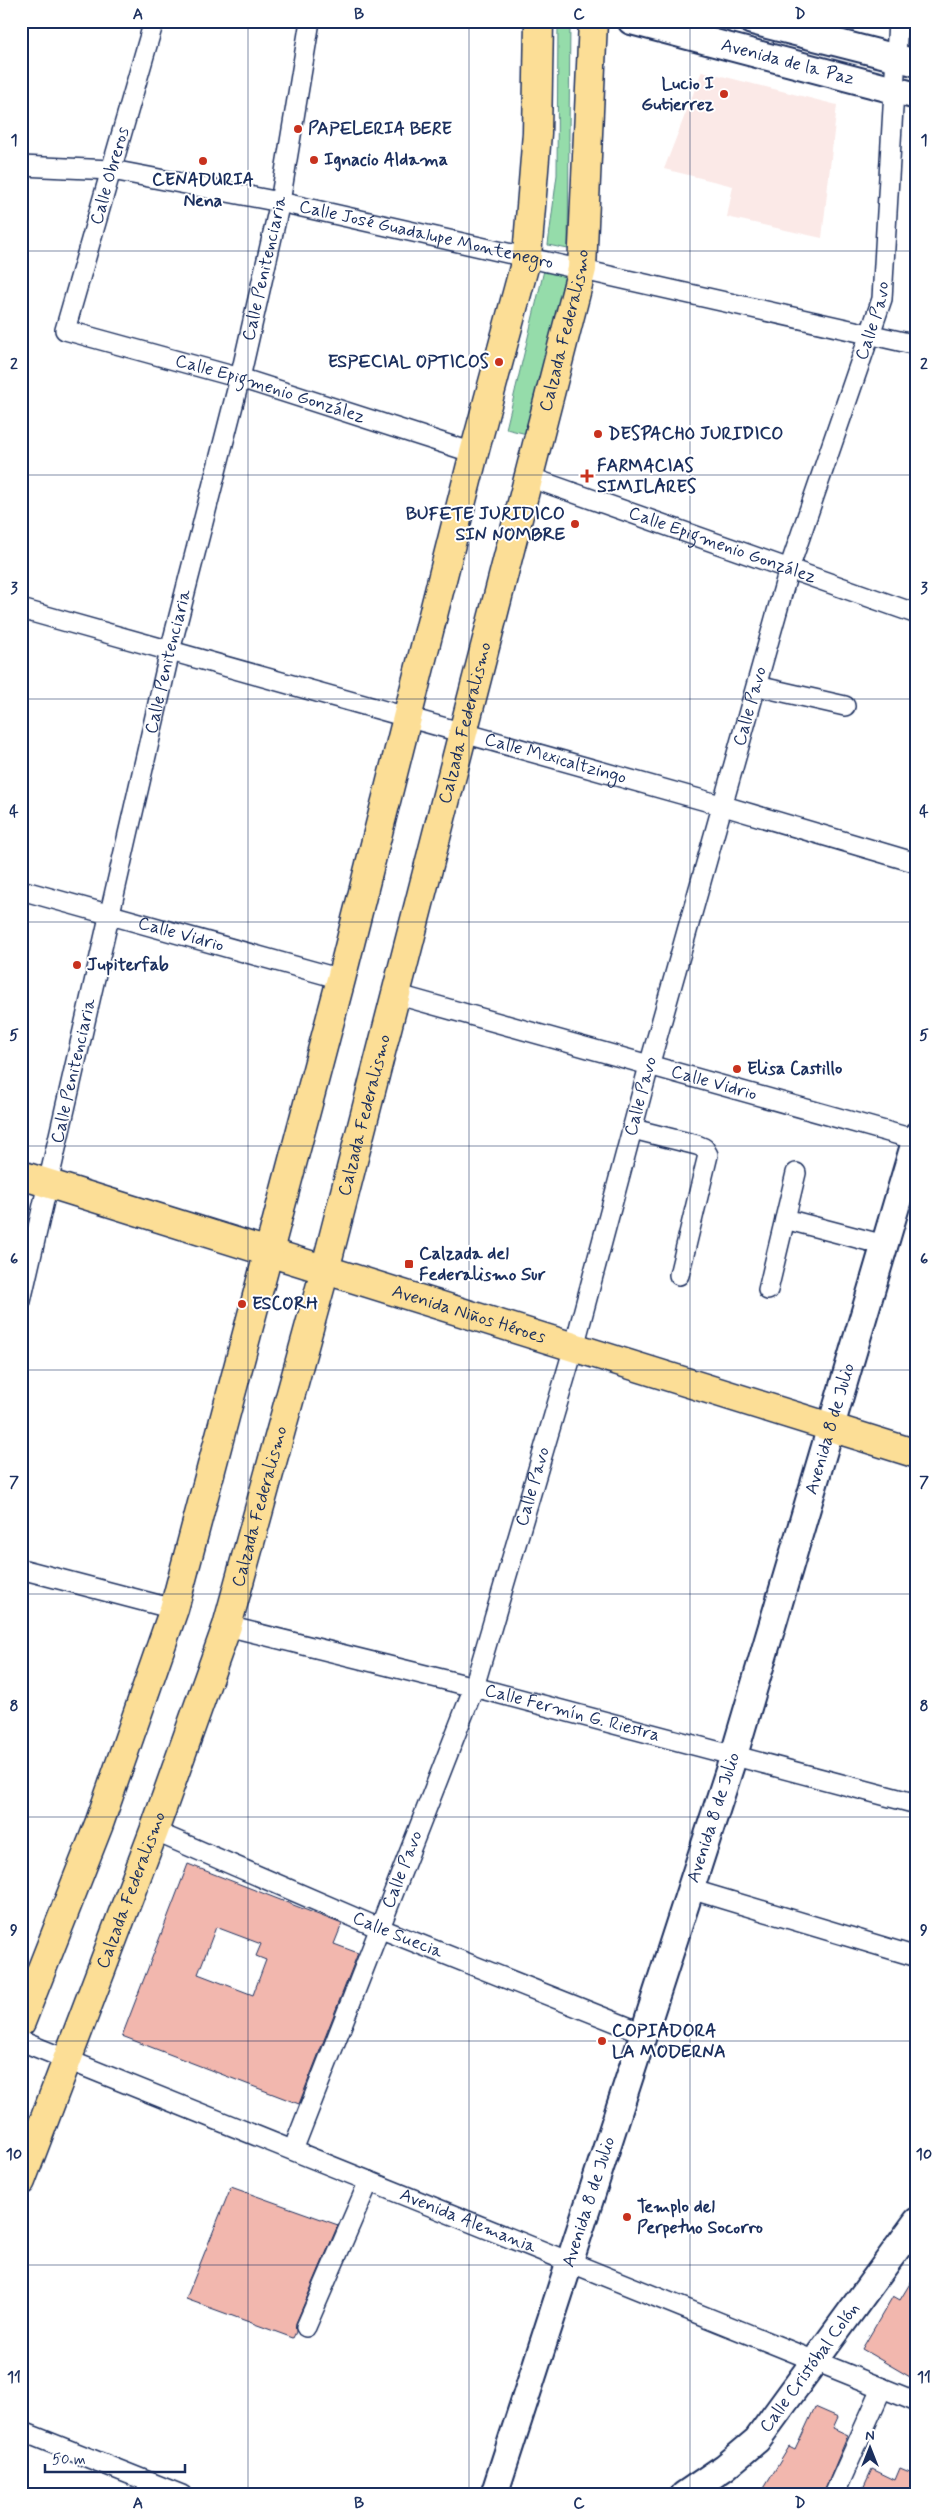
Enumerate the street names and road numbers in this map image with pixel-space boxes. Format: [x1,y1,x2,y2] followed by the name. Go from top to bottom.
[719,33,857,91] street label: Avenida de la Paz
[85,124,135,228] street label: Calle Obreros
[237,194,293,343] street label: Calle Penitenciaria
[297,195,556,275] street label: Calle José Guadalupe Montenegro
[534,249,595,414] street label: Calzada Federalismo
[850,281,895,364] street label: Calle Pavo
[173,349,368,429] street label: Calle Epigmenio González
[625,501,820,590] street label: Calle Epigmenio González
[139,587,197,736] street label: Calle Penitenciaria
[433,640,498,806] street label: Calzada Federalismo
[728,664,773,749] street label: Calle Pavo
[482,727,629,790] street label: Calle Mexicaltzingo
[135,911,227,958] street label: Calle Vidrio
[46,996,102,1146] street label: Calle Penitenciaria
[332,1032,397,1199] street label: Calzada Federalismo
[619,1054,663,1139] street label: Calle Pavo
[668,1060,760,1107] street label: Calle Vidrio
[389,1279,549,1350] street label: Avenida Niños Héroes
[800,1360,861,1497] street label: Avenida 8 de Julio
[226,1423,294,1590] street label: Calzada Federalismo
[510,1444,556,1529] street label: Calle Pavo
[482,1678,663,1748] street label: Calle Fermín G. Riestra
[681,1749,746,1886] street label: Avenida 8 de Julio
[91,1808,172,1972] street label: Calzada Federalismo
[377,1827,429,1912] street label: Calle Pavo
[349,1906,447,1964] street label: Calle Suecia
[557,2134,621,2270] street label: Avenida 8 de Julio
[396,2183,540,2259] street label: Avenida Alemania
[754,2298,865,2438] street label: Calle Cristóbal Colón

